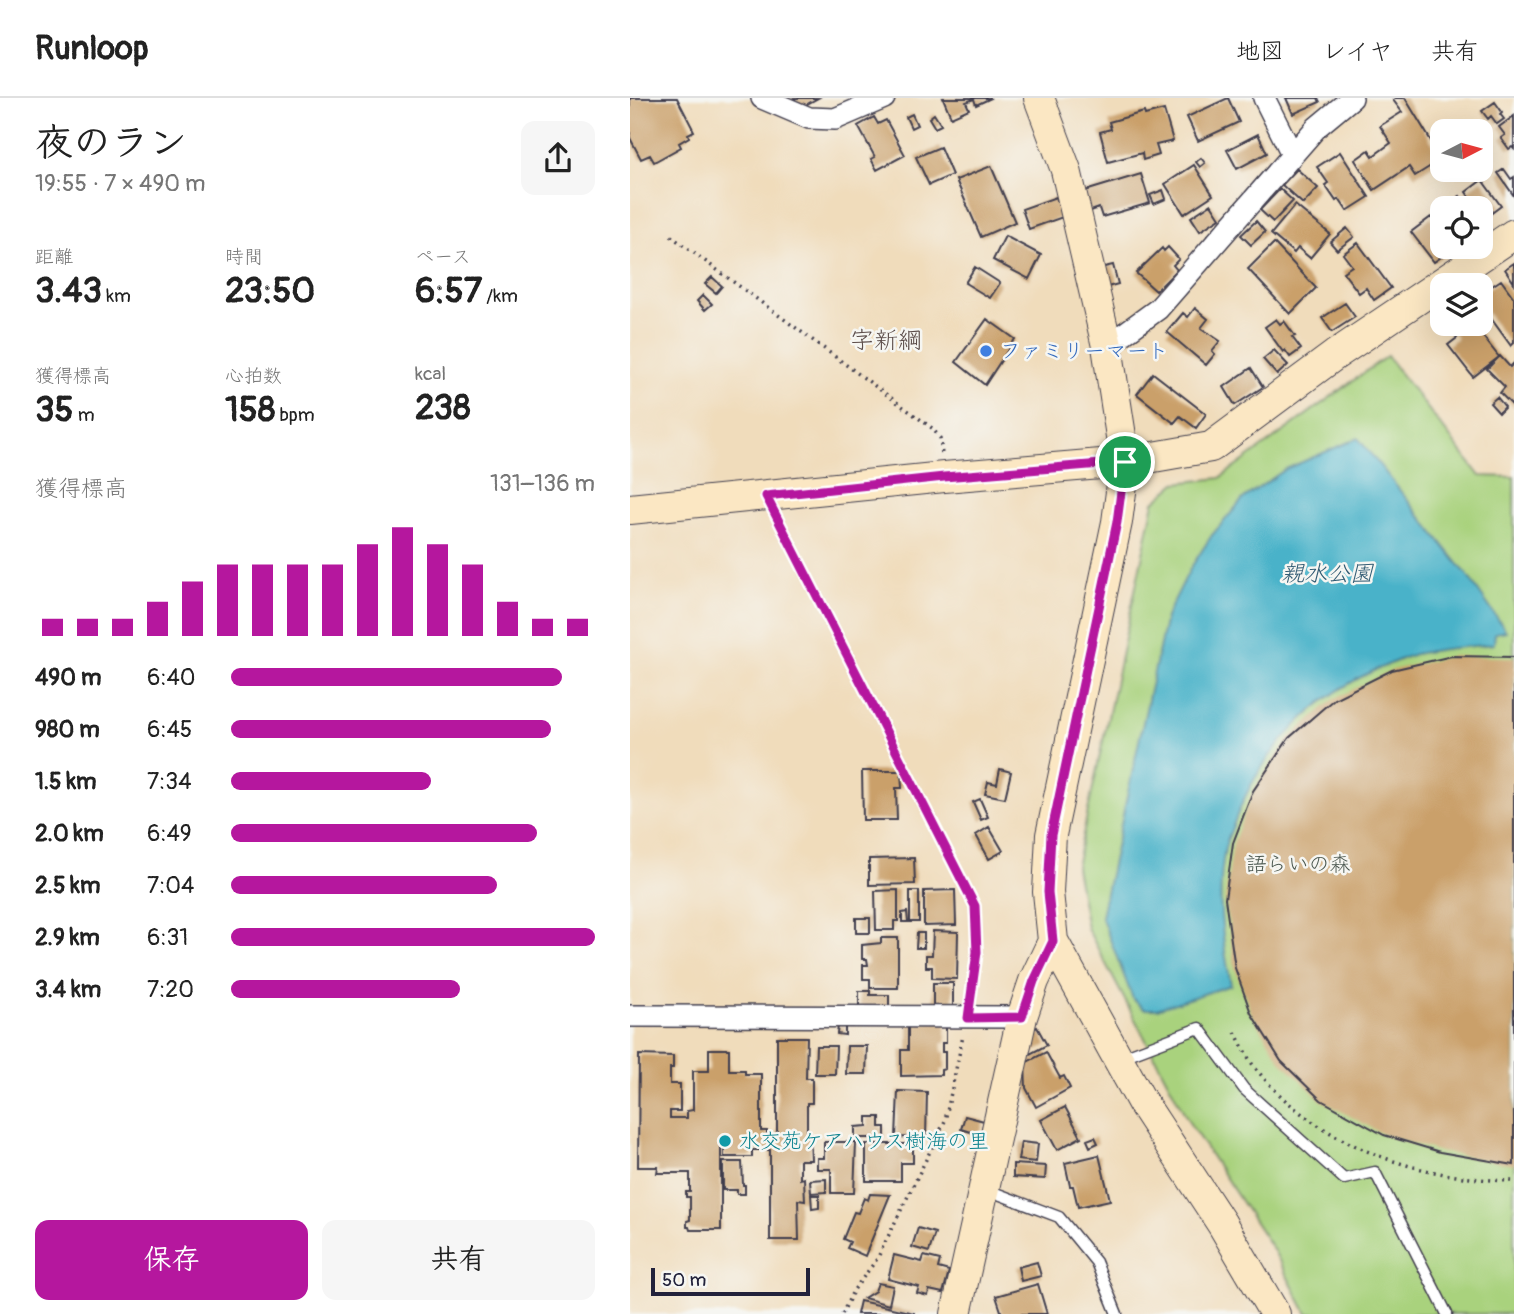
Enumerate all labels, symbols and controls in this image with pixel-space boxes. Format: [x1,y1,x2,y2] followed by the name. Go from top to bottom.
[35,28,149,69] text: Runloop
[1236,37,1284,66] text: 地図
[1322,37,1393,66] text: レイヤ
[1431,37,1479,66] text: 共有
[35,119,187,167] text: 夜のラン
[1430,119,1493,182] north arrow
[1430,119,1493,336] map controls
[521,121,595,195] button: share
[35,169,205,198] text: 19:55 · 7 × 490 m
[1430,196,1493,259] button: locate
[35,245,73,269] text: 距離
[225,245,263,269] text: 時間
[415,245,471,269] text: ペース
[35,269,102,313] text: 3.43
[225,269,315,313] text: 23:50
[415,269,482,313] text: 6:57
[1430,273,1493,336] button: layers
[102,284,131,308] text: km
[482,284,518,308] text: /km
[850,326,922,355] district label: 字新綱
[1000,338,1168,365] place label: ファミリーマート
[978,343,994,359] marker: ファミリーマート
[415,362,446,386] text: kcal
[35,364,111,388] text: 獲得標高
[225,364,282,388] text: 心拍数
[415,386,471,430] text: 238
[35,388,74,432] text: 35
[225,388,275,432] text: 158
[74,403,95,427] text: m
[275,403,315,427] text: bpm
[1095,432,1155,492] pin
[1106,443,1144,481] icon: arrive
[490,469,595,498] text: 131–136 m
[35,474,127,503] text: 獲得標高
[1281,559,1374,588] water label: 親水公園
[35,663,101,692] text: 490 m
[147,663,196,692] text: 6:40
[35,715,100,744] text: 980 m
[147,715,192,744] text: 6:45
[35,767,97,796] text: 1.5 km
[147,767,191,796] text: 7:34
[35,819,104,848] text: 2.0 km
[147,819,192,848] text: 6:49
[1246,851,1351,878] park label: 語らいの森
[35,871,100,900] text: 2.5 km
[147,871,194,900] text: 7:04
[35,923,100,952] text: 2.9 km
[147,923,188,952] text: 6:31
[35,975,101,1004] text: 3.4 km
[147,975,194,1004] text: 7:20
[739,1128,989,1155] place label: 水交苑ケアハウス樹海の里
[717,1133,733,1149] marker: 水交苑ケアハウス樹海の里
[35,1220,308,1300] button: 保存
[322,1220,595,1300] button: 共有
[651,1265,810,1297] scale bar
[662,1268,706,1292] text: 50 m

